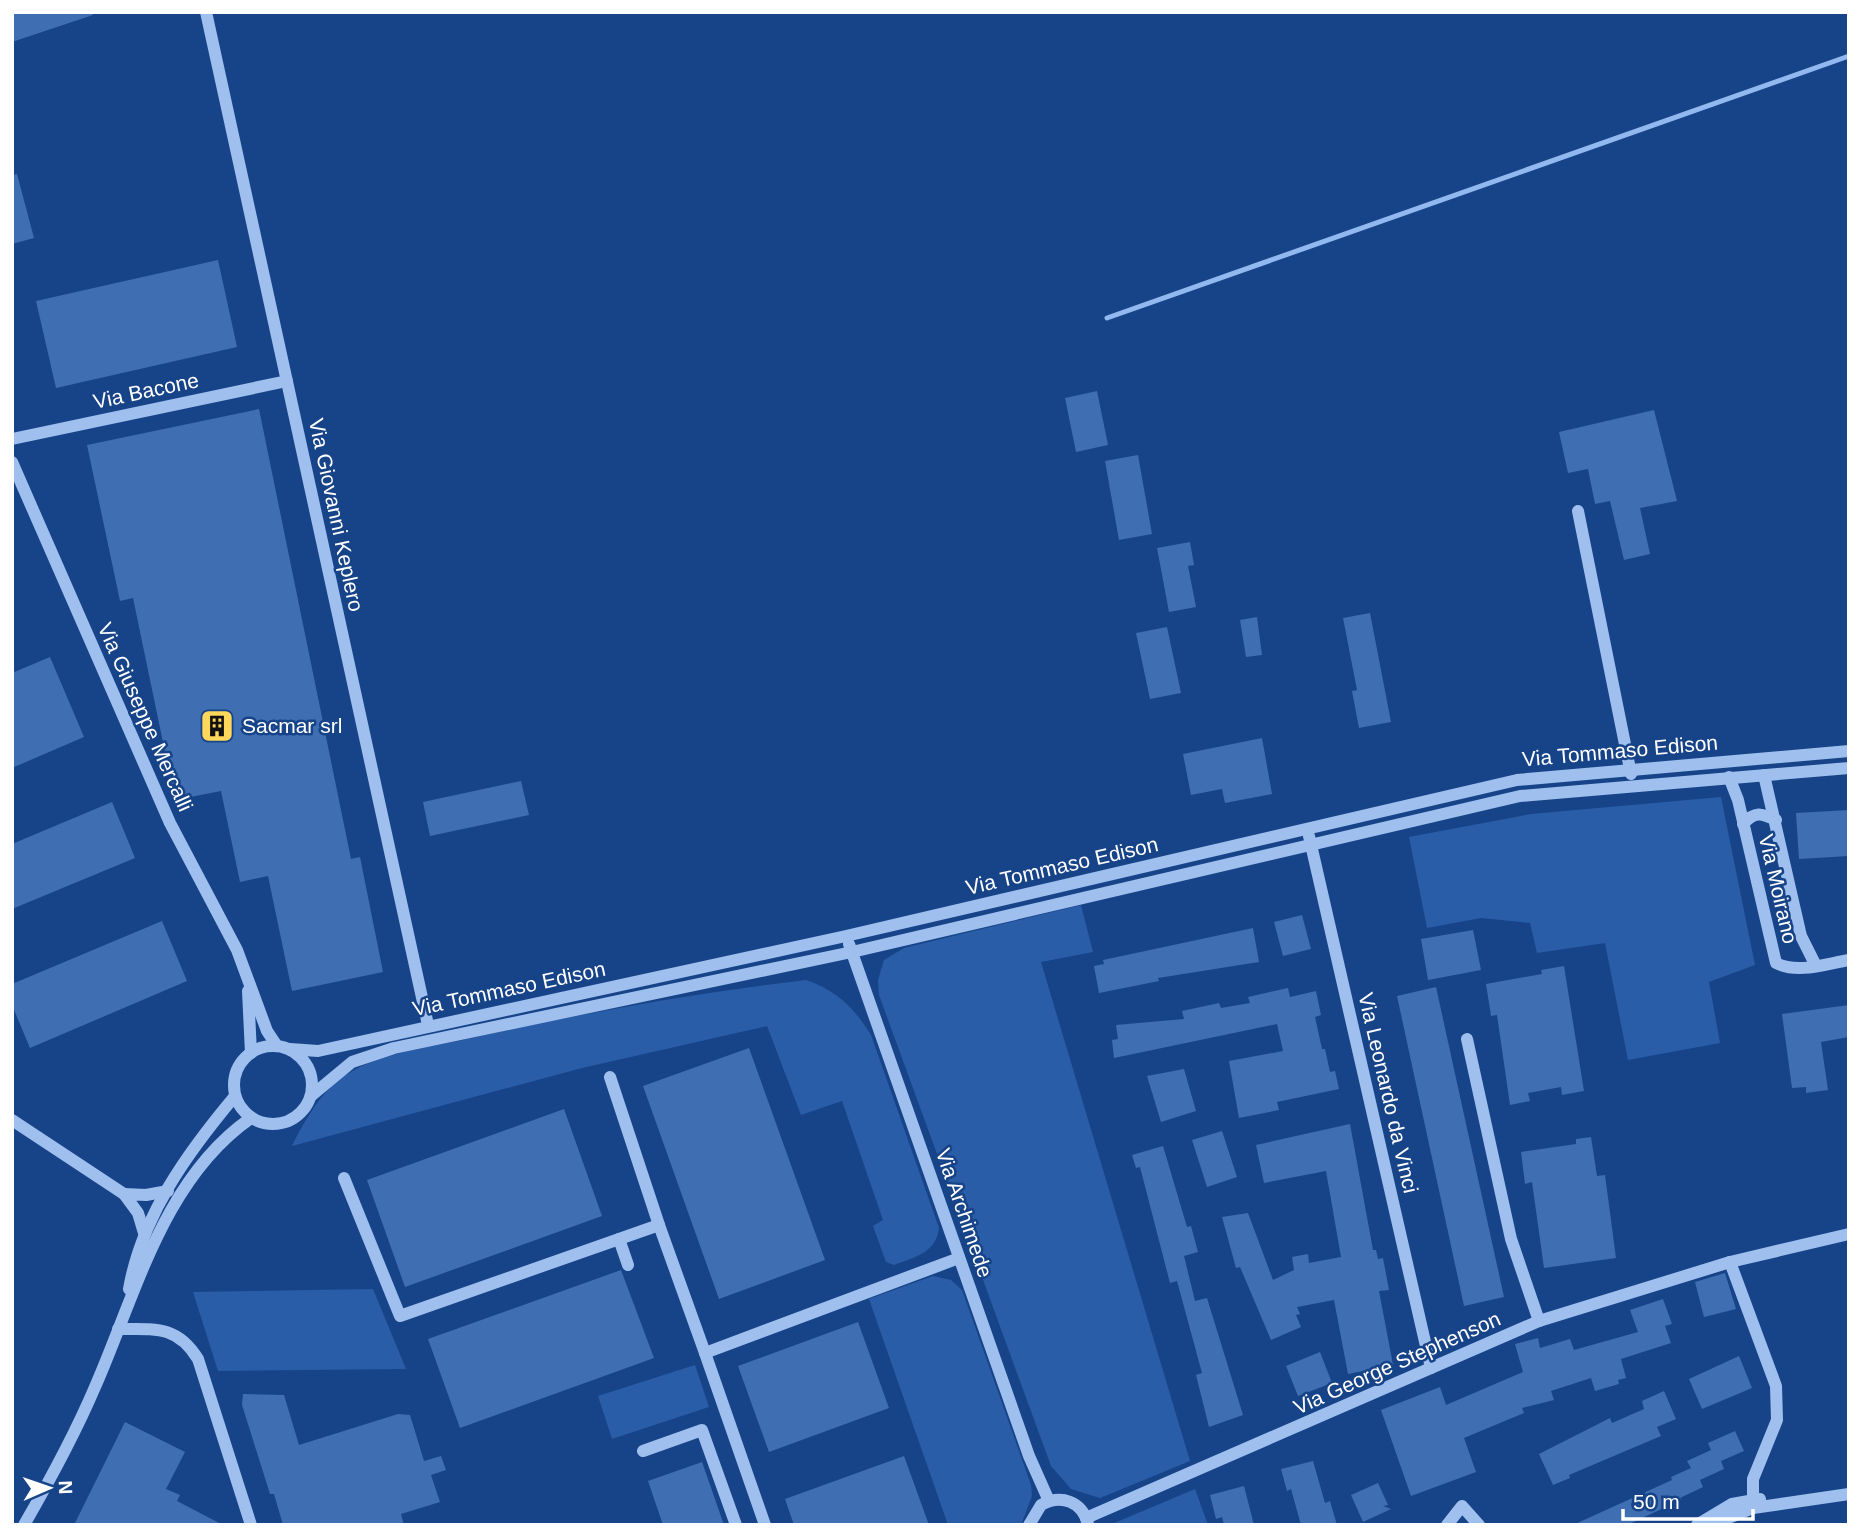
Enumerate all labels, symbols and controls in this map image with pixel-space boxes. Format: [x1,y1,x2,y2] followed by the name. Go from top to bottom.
[91,368,201,413] street label: Via Bacone
[305,416,368,614] street label: Via Giovanni Keplero
[93,619,197,815] street label: Via Giuseppe Mercalli
[198,707,236,745] building icon: Sacmar srl
[242,714,342,737] place label: Sacmar srl
[1521,730,1719,771] street label: Via Tommaso Edison
[964,832,1160,899] street label: Via Tommaso Edison
[1755,832,1802,946] street label: Via Moirano
[410,957,607,1020] street label: Via Tommaso Edison
[1354,991,1423,1195] street label: Via Leonardo da Vinci
[932,1145,997,1280] street label: Via Archimede
[1290,1307,1504,1419] street label: Via George Stephenson
[14,1453,84,1523] north arrow
[1623,1478,1752,1522] scale bar
[55,1480,76,1495] text: N
[1633,1490,1680,1513] text: 50 m

